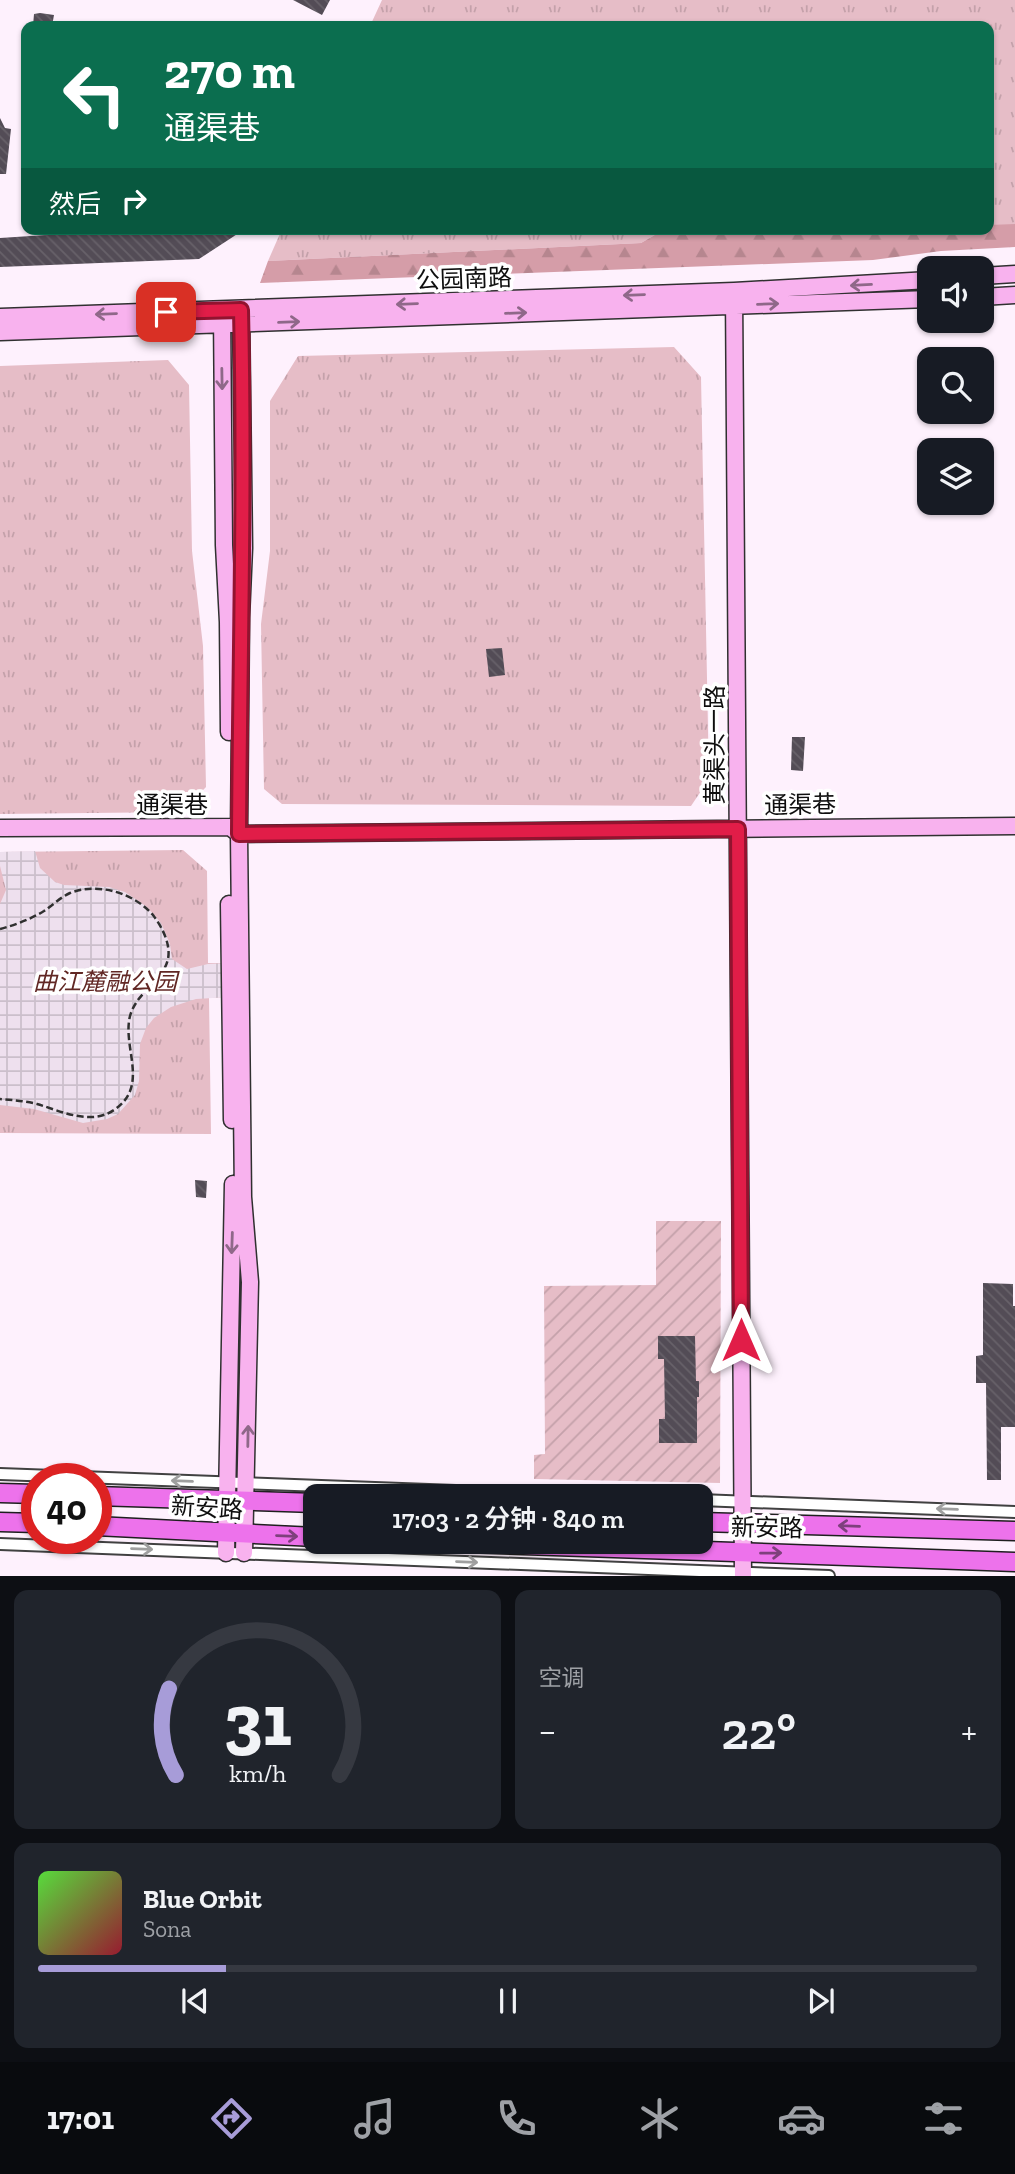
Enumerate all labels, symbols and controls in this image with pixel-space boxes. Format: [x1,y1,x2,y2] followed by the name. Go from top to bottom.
[164,42,295,101] text: 270 m
[49,49,140,140] icon: left
[164,109,260,147] text: 通渠巷
[115,182,153,220] icon: right
[49,188,101,220] text: 然后
[917,256,994,515] map controls
[917,256,994,333] button: sound
[416,262,512,295] street label: 公园南路
[850,278,873,291] one-way arrow
[136,282,196,342] pin
[623,289,646,302] one-way arrow
[147,293,185,331] icon: arrive
[395,297,418,310] one-way arrow
[756,297,779,310] one-way arrow
[94,307,117,321] one-way arrow
[504,307,527,320] one-way arrow
[277,316,300,329] one-way arrow
[917,347,994,424] button: search
[215,367,229,390] one-way arrow
[917,438,994,515] button: layers
[700,685,729,805] street label: 黄渠头一路
[764,789,836,820] street label: 通渠巷
[136,790,208,819] street label: 通渠巷
[33,967,180,996] park label: 曲江麓融公园
[225,1231,238,1254] one-way arrow
[704,1303,778,1377] position arrow
[241,1425,255,1448] one-way arrow
[21,1463,112,1554] speed limit sign: 40
[171,1474,194,1487] one-way arrow
[170,1491,244,1524] street label: 新安路
[392,1503,624,1535] text: 17:03 · 2 分钟 · 840 m
[936,1503,959,1516] one-way arrow
[731,1512,803,1543] street label: 新安路
[838,1519,861,1532] one-way arrow
[275,1530,298,1543] one-way arrow
[130,1543,153,1556] one-way arrow
[760,1546,783,1560] one-way arrow
[455,1555,478,1568] one-way arrow
[539,1664,585,1692] text: 空调
[223,1677,291,1765] text: 31
[721,1700,796,1762] text: 22°
[539,1708,556,1754] text: −
[961,1708,977,1754] text: +
[229,1758,286,1788] text: km/h
[143,1883,262,1915] text: Blue Orbit
[143,1915,191,1943] text: Sona
[176,1982,214,2020] icon: previous
[489,1982,527,2020] icon: pause
[802,1982,840,2020] icon: next
[207,2094,256,2143] icon: directions
[350,2094,399,2143] icon: music
[492,2094,541,2143] icon: phone
[635,2094,684,2143] icon: climate
[777,2094,826,2143] icon: car
[919,2094,968,2143] icon: filters
[47,2099,114,2137] text: 17:01

